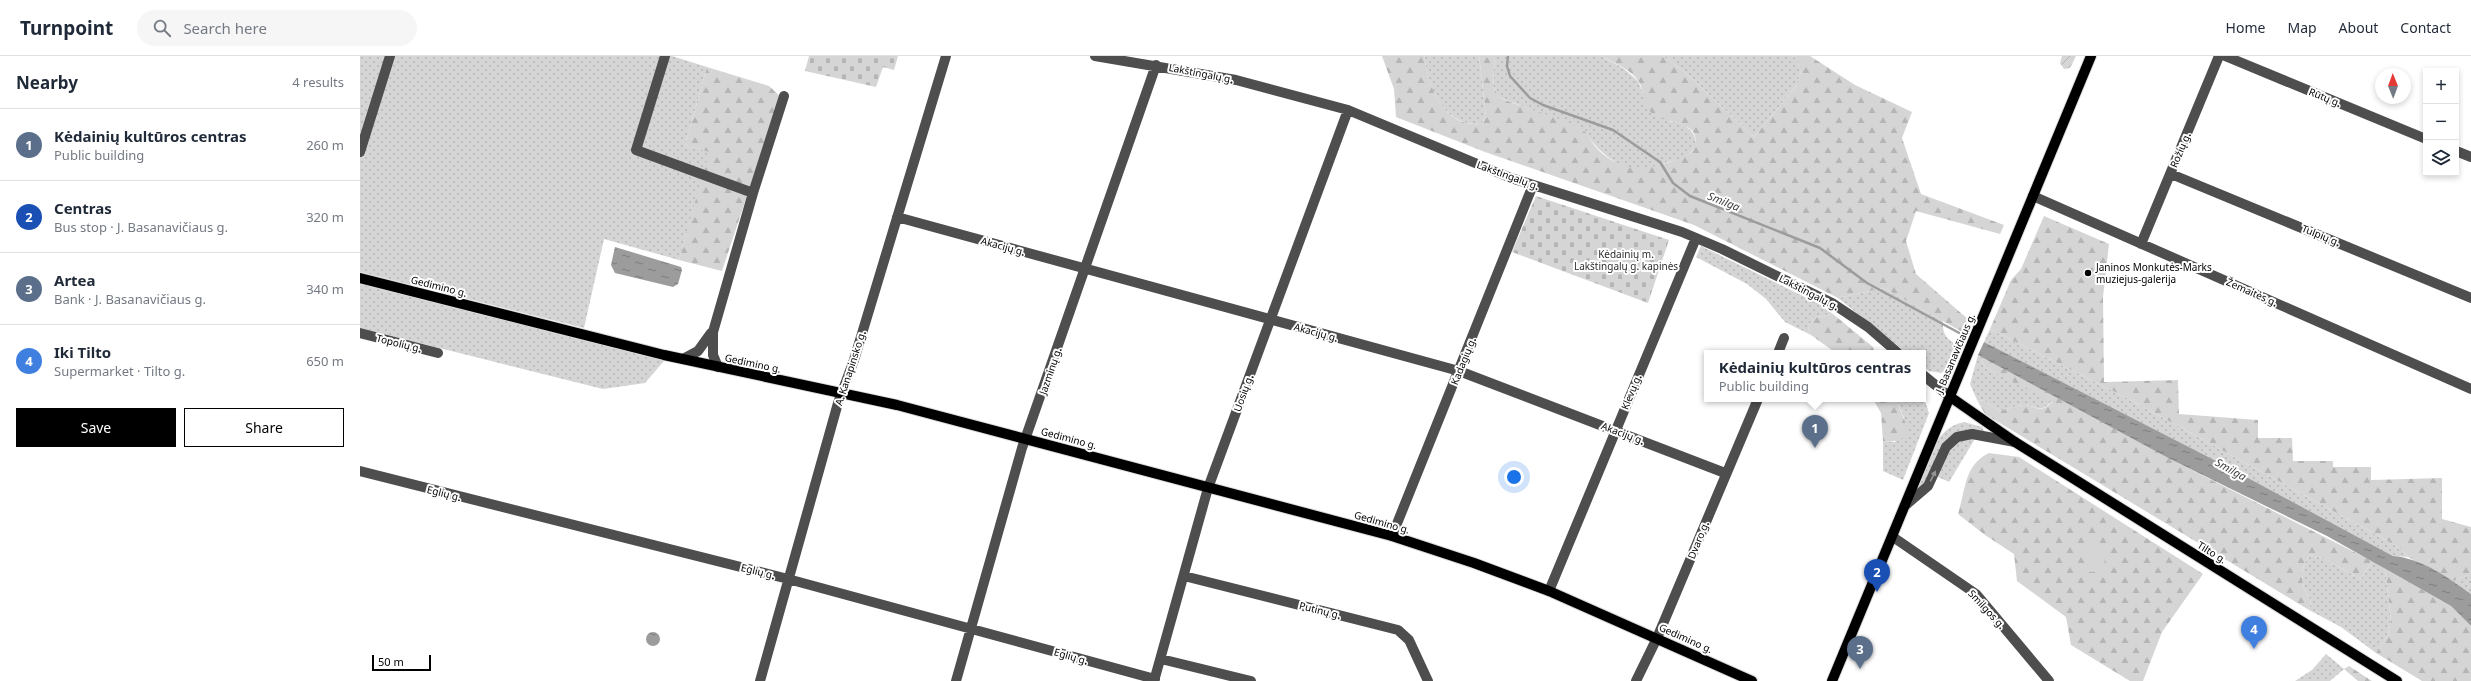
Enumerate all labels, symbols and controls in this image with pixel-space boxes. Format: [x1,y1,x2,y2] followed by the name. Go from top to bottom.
[137,10,417,46] search box
[20,15,113,41] text: Turnpoint
[151,17,173,39] icon: search
[183,18,267,38] text: Search here
[2226,18,2265,37] text: Home
[2287,18,2317,37] text: Map
[2339,18,2378,37] text: About
[2400,18,2451,37] text: Contact
[1168,60,1234,86] street label: Lakštingalų g.
[2375,68,2411,104] north arrow
[2423,68,2459,176] map controls
[2423,68,2459,104] button: +
[16,71,78,94] text: Nearby
[292,73,344,91] text: 4 results
[2307,84,2343,110] street label: Rūtų g.
[2423,104,2459,140] button: −
[54,126,247,146] text: Kėdainių kultūros centras
[2166,130,2194,170] street label: Rožių g.
[25,136,33,154] text: 1
[306,136,344,154] text: 260 m
[2423,140,2459,176] button: layers
[54,146,144,164] text: Public building
[1475,157,1541,193] street label: Lakštingalų g.
[1706,188,1743,215] water label: Smilga
[54,198,112,218] text: Centras
[25,208,33,226] text: 2
[306,208,344,226] text: 320 m
[54,218,228,236] text: Bus stop · J. Basanavičiaus g.
[2300,221,2342,249] street label: Tulpių g.
[979,233,1027,259] street label: Akacijų g.
[1574,247,1678,273] park label: Kėdainių m. Lakštingalų g. kapinės
[2095,260,2212,286] place label: Janinos Monkutės-Marks muziejus-galerija
[2083,268,2093,278] marker: Janinos Monkutės-Marks muziejus-galerija
[54,270,96,290] text: Artea
[1777,271,1841,313] street label: Lakštingalų g.
[410,272,468,300] street label: Gedimino g.
[2224,275,2280,309] street label: Žemaitės g.
[25,280,33,298] text: 3
[306,280,344,298] text: 340 m
[54,290,206,308] text: Bank · J. Basanavičiaus g.
[1931,311,1978,396] street label: J. Basanavičiaus g.
[1292,319,1340,345] street label: Akacijų g.
[831,329,869,407] street label: A. Kanapinsko g.
[375,331,423,355] street label: Topolių g.
[1447,335,1479,387] street label: Kadagių g.
[54,342,111,362] text: Iki Tilto
[1035,346,1065,397] street label: Jazminų g.
[724,350,782,376] street label: Gedimino g.
[1704,350,1926,402] popup
[25,352,33,370] text: 4
[306,352,344,370] text: 650 m
[1719,357,1911,377] text: Kėdainių kultūros centras
[54,362,185,380] text: Supermarket · Tilto g.
[1618,372,1644,412] street label: Klevų g.
[1230,373,1256,413] street label: Uosių g.
[1719,377,1809,395] text: Public building
[16,408,176,447] button: Save
[184,408,344,447] button: Share
[1802,415,1828,448] pin: 1
[1600,418,1646,448] street label: Akacijų g.
[1040,424,1098,452] street label: Gedimino g.
[2213,454,2250,484] water label: Smilga
[1504,467,1524,487] your location
[1930,470,1937,482] one-way arrow
[426,482,462,504] street label: Eglių g.
[1353,507,1411,537] street label: Gedimino g.
[1684,519,1712,561] street label: Dvaro g.
[2195,538,2229,566] street label: Tilto g.
[1864,559,1890,592] pin: 2
[740,560,776,582] street label: Eglių g.
[1965,587,2009,631] street label: Smilgos g.
[1298,598,1342,622] street label: Putinų g.
[2241,616,2267,649] pin: 4
[1657,620,1715,656] street label: Gedimino g.
[1847,636,1873,669] pin: 3
[1052,645,1090,667] street label: Eglių g.
[372,653,431,672] scale bar
[378,654,404,669] text: 50 m

